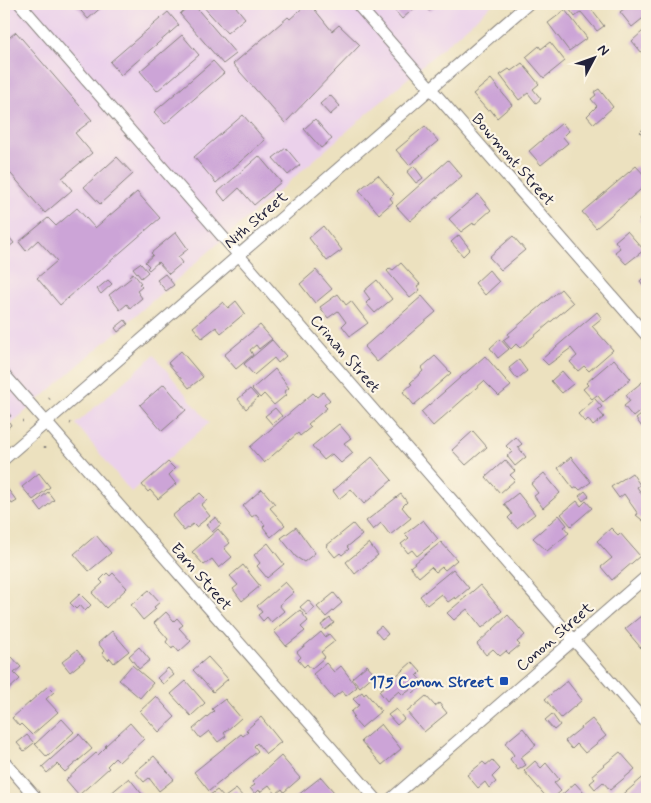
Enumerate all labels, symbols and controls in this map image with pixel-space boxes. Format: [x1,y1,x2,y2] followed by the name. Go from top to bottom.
[568,32,618,82] north arrow
[593,41,613,60] text: N
[467,109,559,211] street label: Bowmont Street
[220,186,293,254] street label: Nith Street
[305,310,385,398] street label: Crinan Street
[166,539,236,616] street label: Earn Street
[512,597,599,677] street label: Conon Street
[370,672,495,693] place label: 175 Conon Street
[498,675,510,687] marker: 175 Conon Street

